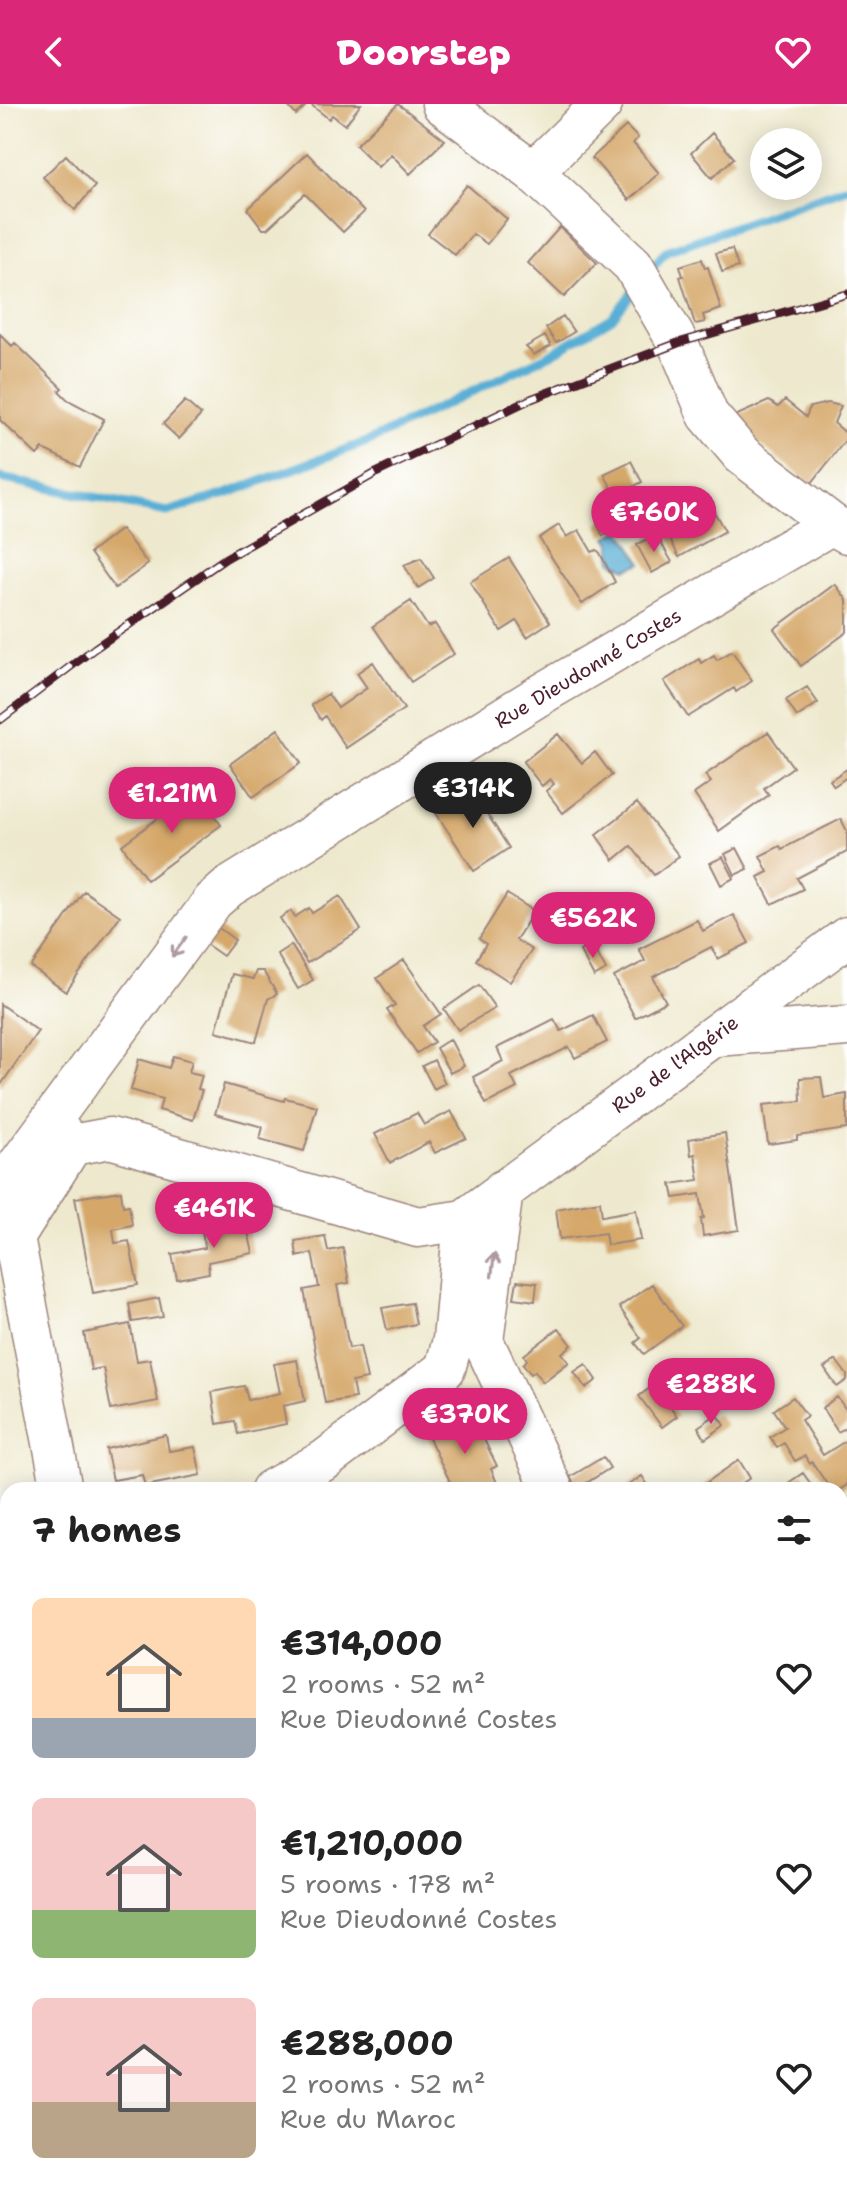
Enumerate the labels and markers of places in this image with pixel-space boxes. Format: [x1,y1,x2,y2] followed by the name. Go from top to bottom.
[598,486,710,554] pin: €760K
[417,762,529,830] pin: €314K
[107,767,237,835] pin: €1.21M
[537,892,649,960] pin: €562K
[158,1182,270,1250] pin: €461K
[655,1358,767,1426] pin: €288K
[409,1388,521,1456] pin: €370K

